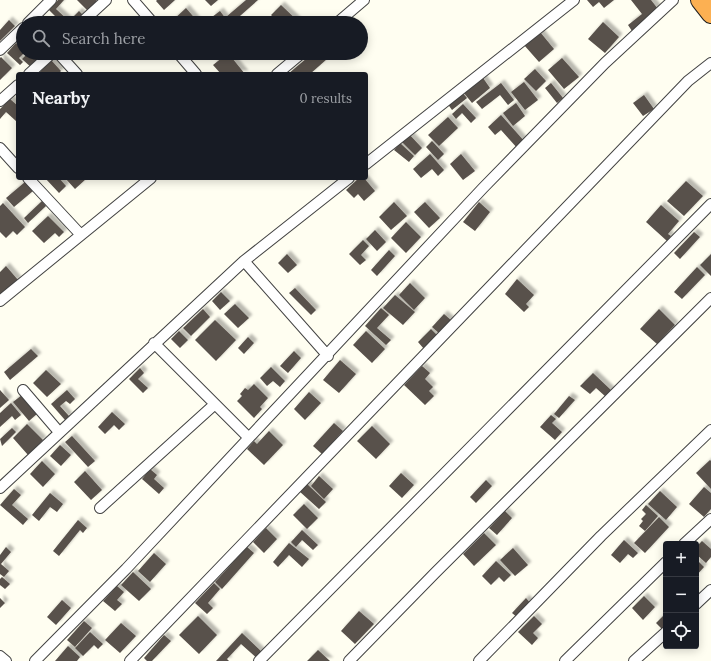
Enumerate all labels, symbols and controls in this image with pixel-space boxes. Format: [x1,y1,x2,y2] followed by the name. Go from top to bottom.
[16,16,368,60] search box
[30,27,52,49] icon: search
[62,29,145,48] text: Search here
[32,87,90,109] text: Nearby
[300,90,352,107] text: 0 results
[663,541,699,649] map controls
[663,541,699,577] button: +
[663,577,699,613] button: −
[663,613,699,649] button: locate

